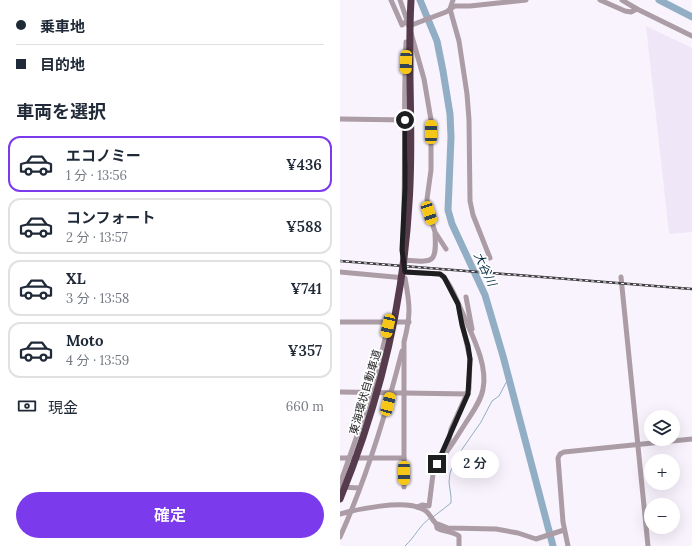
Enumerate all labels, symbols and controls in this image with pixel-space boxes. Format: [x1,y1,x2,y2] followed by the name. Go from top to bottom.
[40,17,85,36] text: 乗車地
[400,50,412,74] car
[40,55,85,74] text: 目的地
[16,100,106,123] text: 車両を選択
[396,111,414,129] route start
[425,120,437,144] car
[18,146,54,182] icon: car
[66,146,141,165] text: エコノミー
[286,155,322,174] text: ¥436
[66,167,127,184] text: 1 分 · 13:56
[420,200,438,226] car
[18,208,54,244] icon: car
[66,208,156,227] text: コンフォート
[286,217,322,236] text: ¥588
[66,229,128,246] text: 2 分 · 13:57
[471,249,501,290] water label: 大谷川
[66,269,86,288] text: XL
[18,270,54,306] icon: car
[290,279,322,298] text: ¥741
[66,290,129,307] text: 3 分 · 13:58
[380,313,396,339] car
[66,331,103,350] text: Moto
[18,332,54,368] icon: car
[288,341,322,360] text: ¥357
[346,348,384,436] street label: 東海環状自動車道
[66,352,129,369] text: 4 分 · 13:59
[379,391,397,417] car
[16,395,38,417] icon: cash
[48,398,78,417] text: 現金
[286,398,324,415] text: 660 m
[644,410,680,534] map controls
[644,410,680,446] button: layers
[451,450,499,478] callout: 2 分
[644,454,680,490] button: +
[428,455,446,473] route end
[463,455,487,472] text: 2 分
[398,461,410,485] car
[16,492,324,538] button: 確定
[644,498,680,534] button: −

